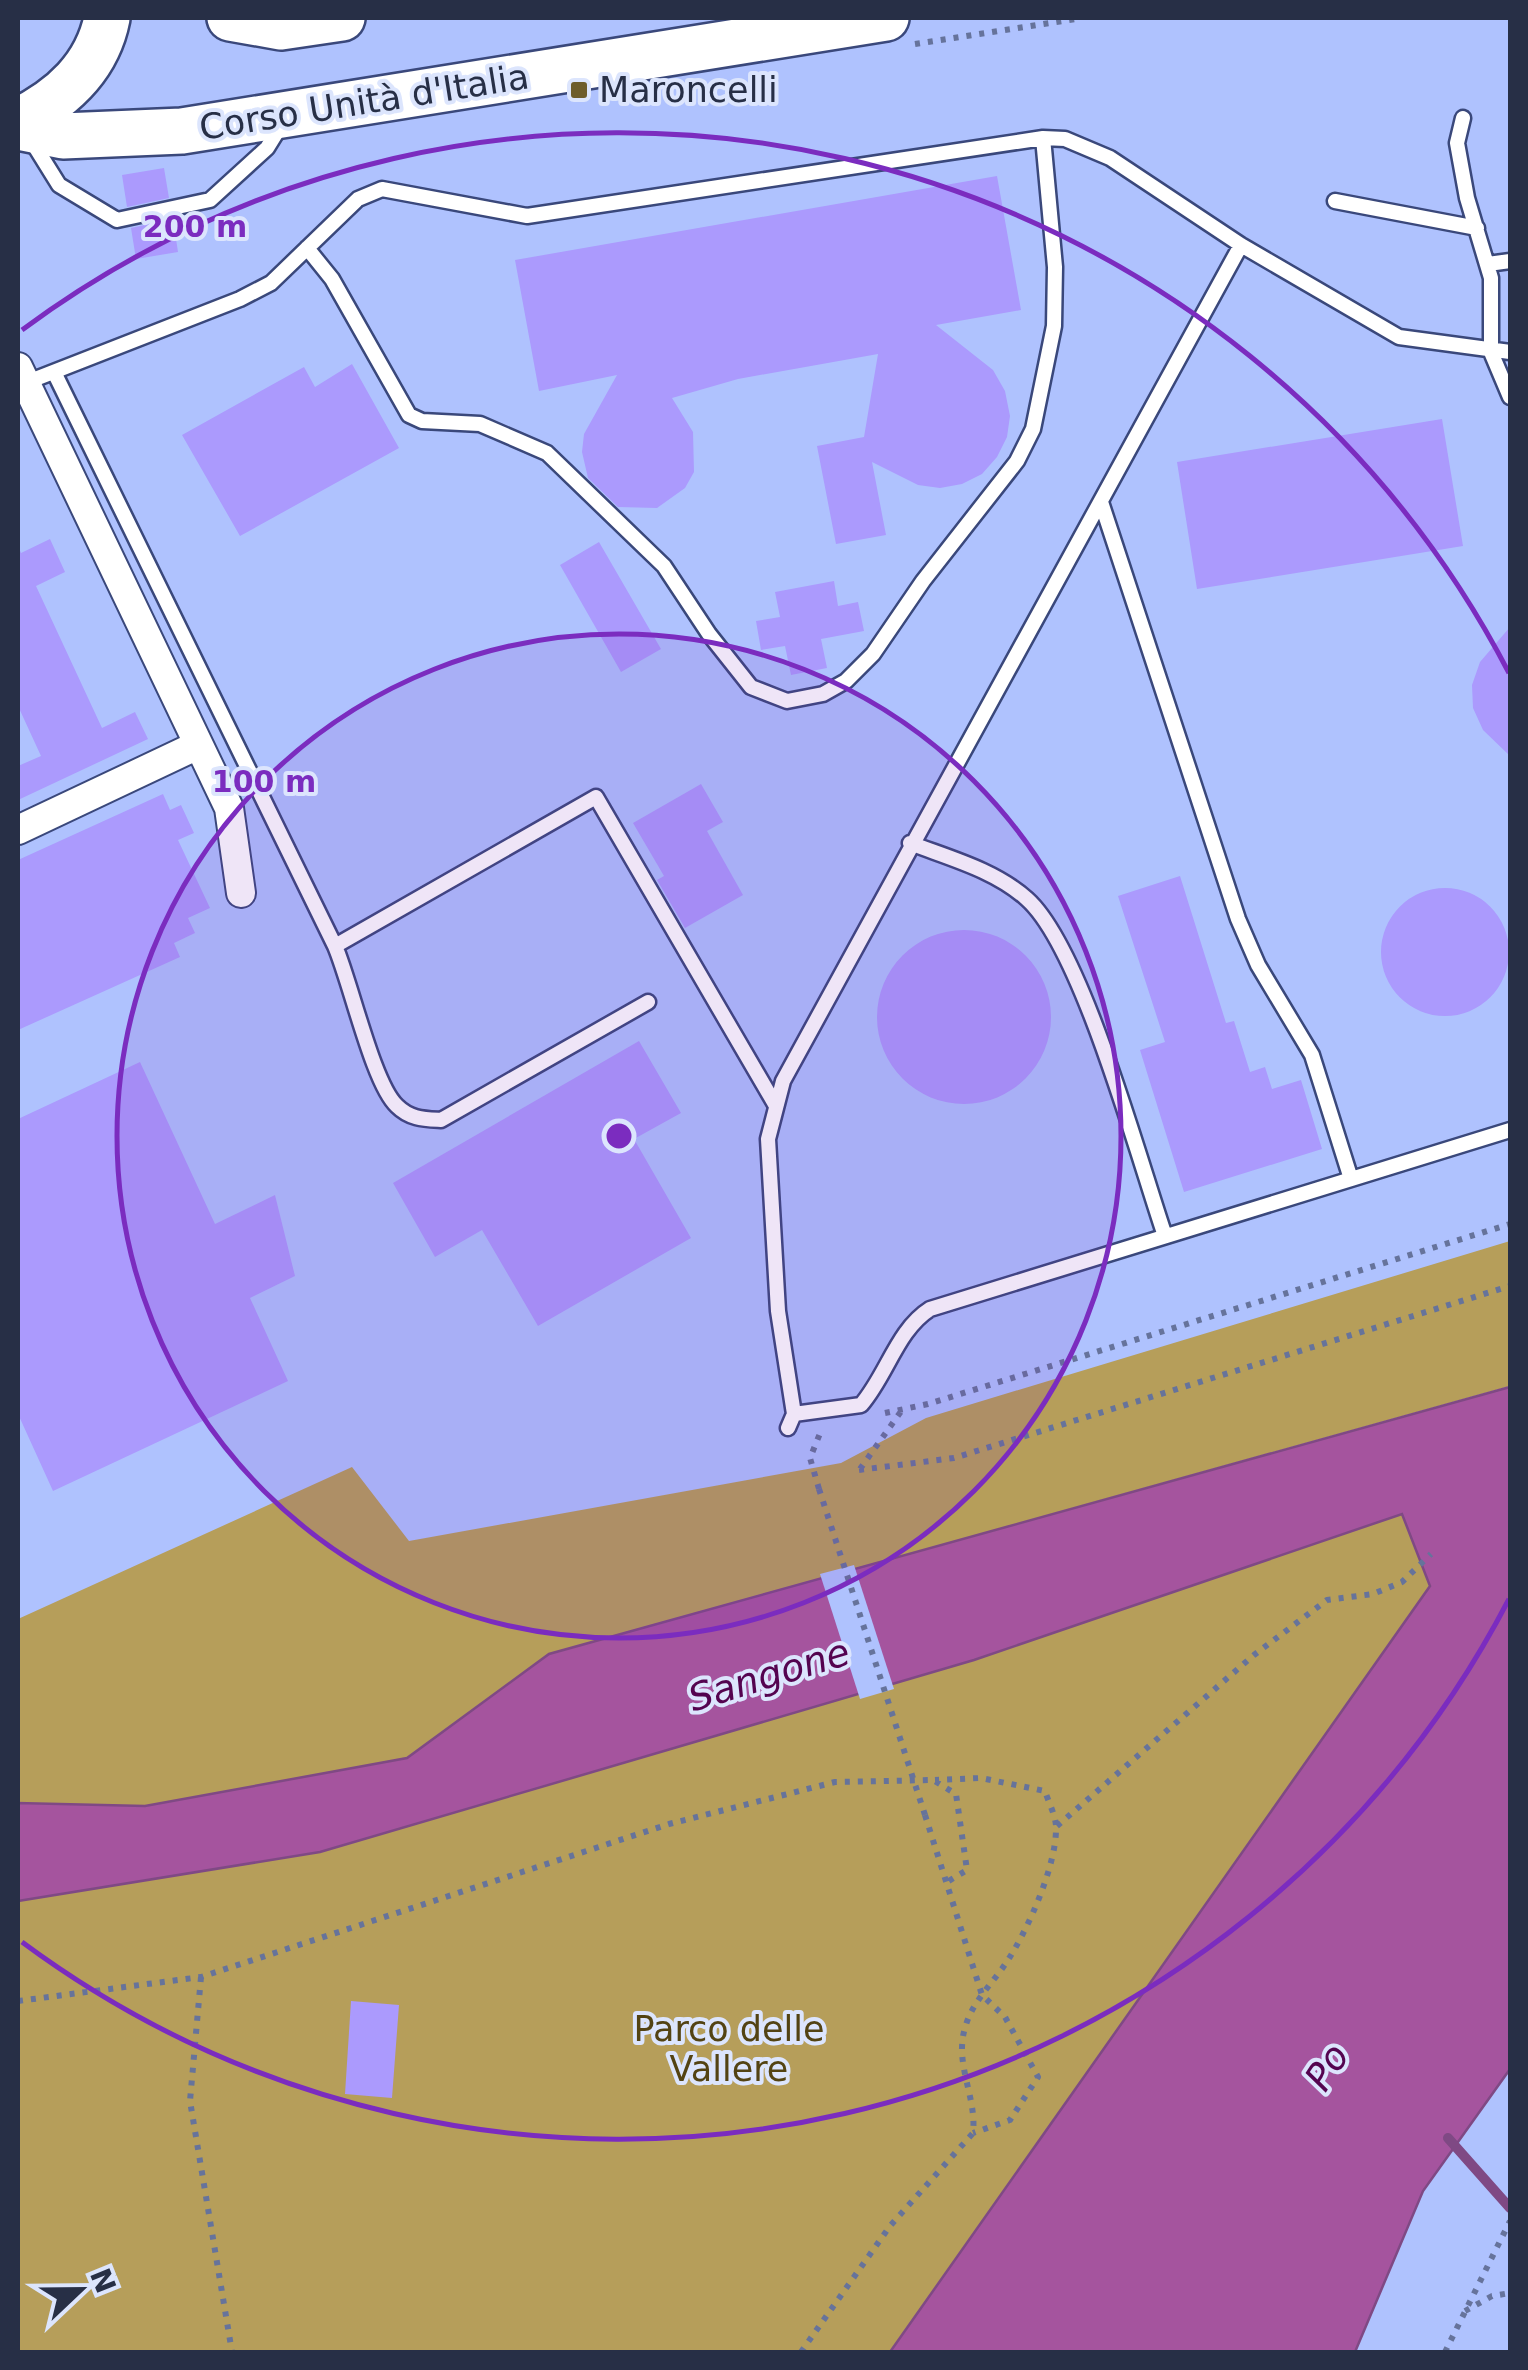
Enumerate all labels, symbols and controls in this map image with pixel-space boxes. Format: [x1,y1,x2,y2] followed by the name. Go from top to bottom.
[196,56,532,148] street label: Corso Unità d'Italia
[599,70,778,110] place label: Maroncelli
[568,79,590,101] marker: Maroncelli
[143,209,247,244] text: 200 m
[212,764,316,799] text: 100 m
[601,1118,637,1154] centre of rings
[683,1630,855,1720] water label: Sangone
[633,2009,825,2089] park label: Parco delle Vallere
[1296,2036,1358,2098] water label: Po
[30,2240,130,2340] north arrow
[83,2264,122,2298] text: N

